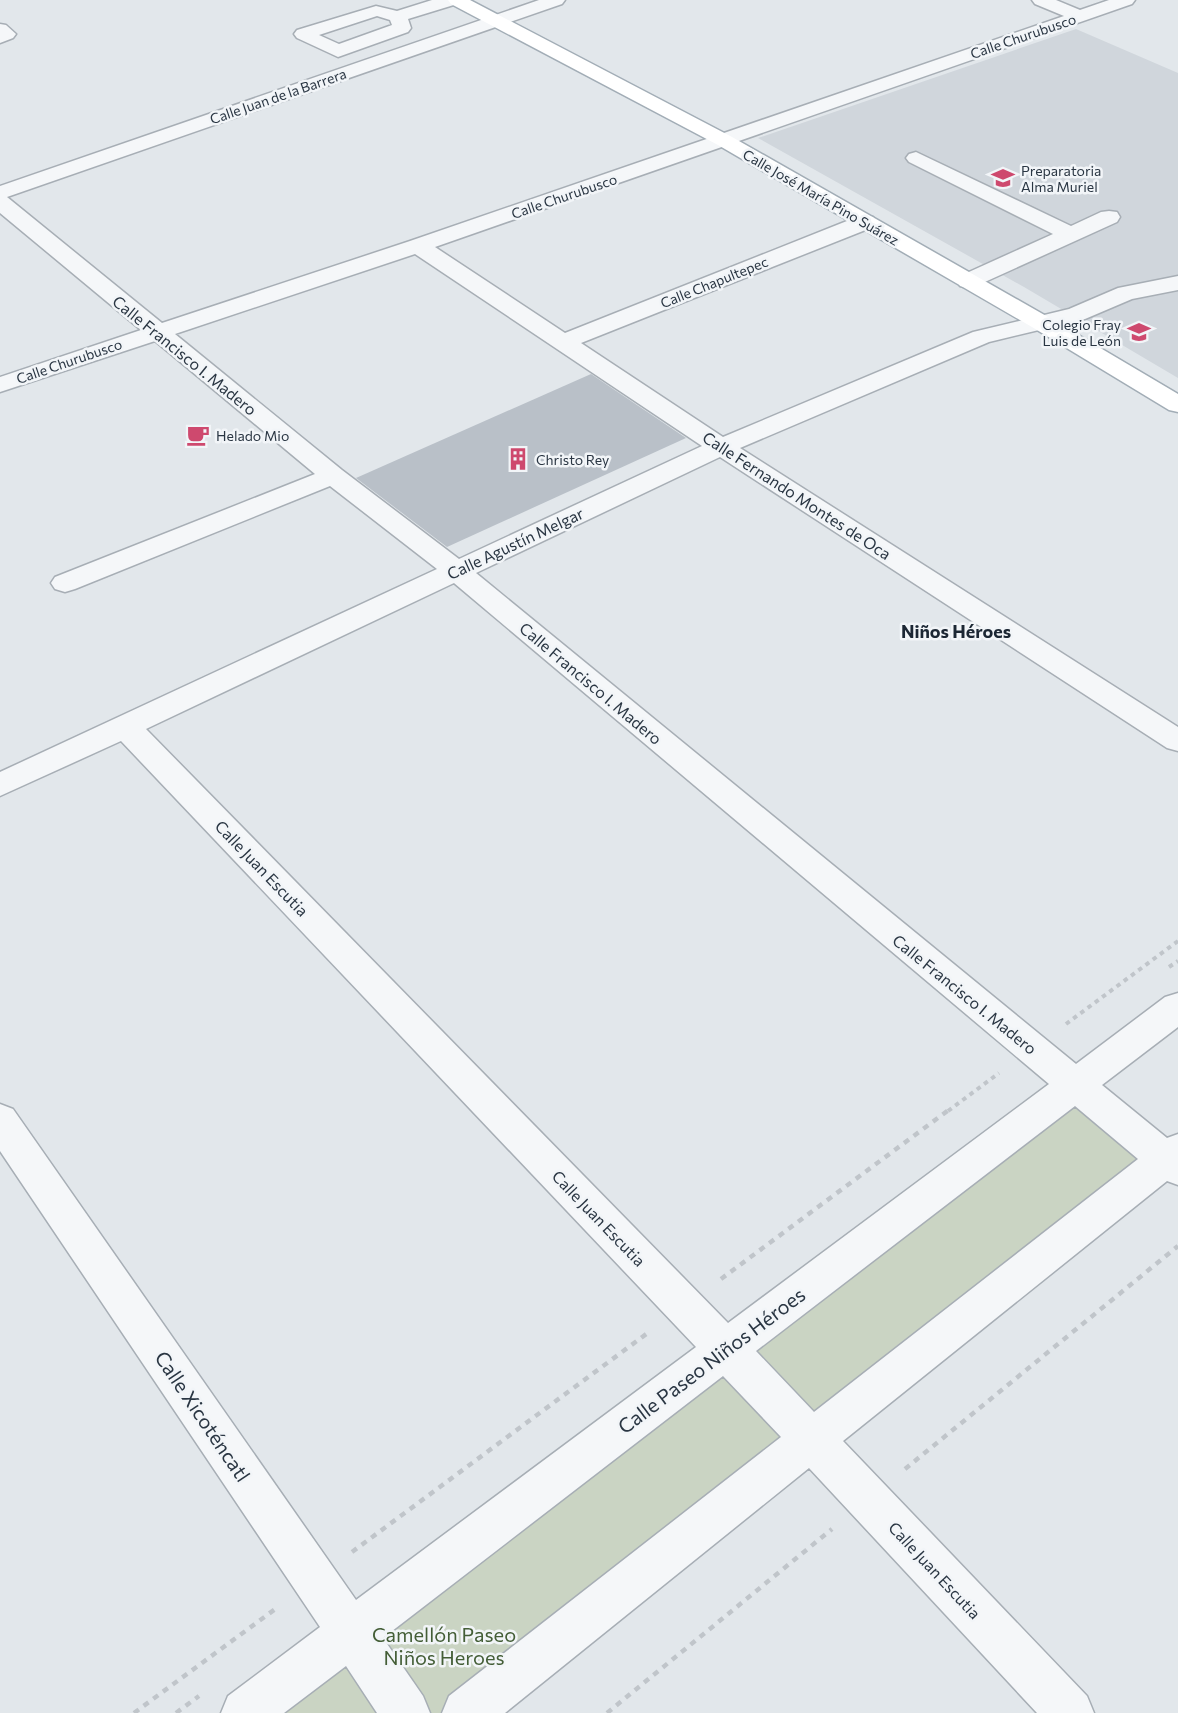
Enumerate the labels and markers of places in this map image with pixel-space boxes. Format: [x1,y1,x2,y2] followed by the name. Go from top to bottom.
[1021,162,1101,195] place label: Preparatoria Alma Muriel
[990,165,1016,191] school or university icon: Preparatoria Alma Muriel
[1042,316,1121,349] place label: Colegio Fray Luis de León
[1126,319,1152,345] school or university icon: Colegio Fray Luis de León
[185,422,211,448] cafe icon: Helado Mio
[216,427,289,444] place label: Helado Mio
[505,446,531,472] building icon: Christo Rey
[536,451,609,468] place label: Christo Rey

